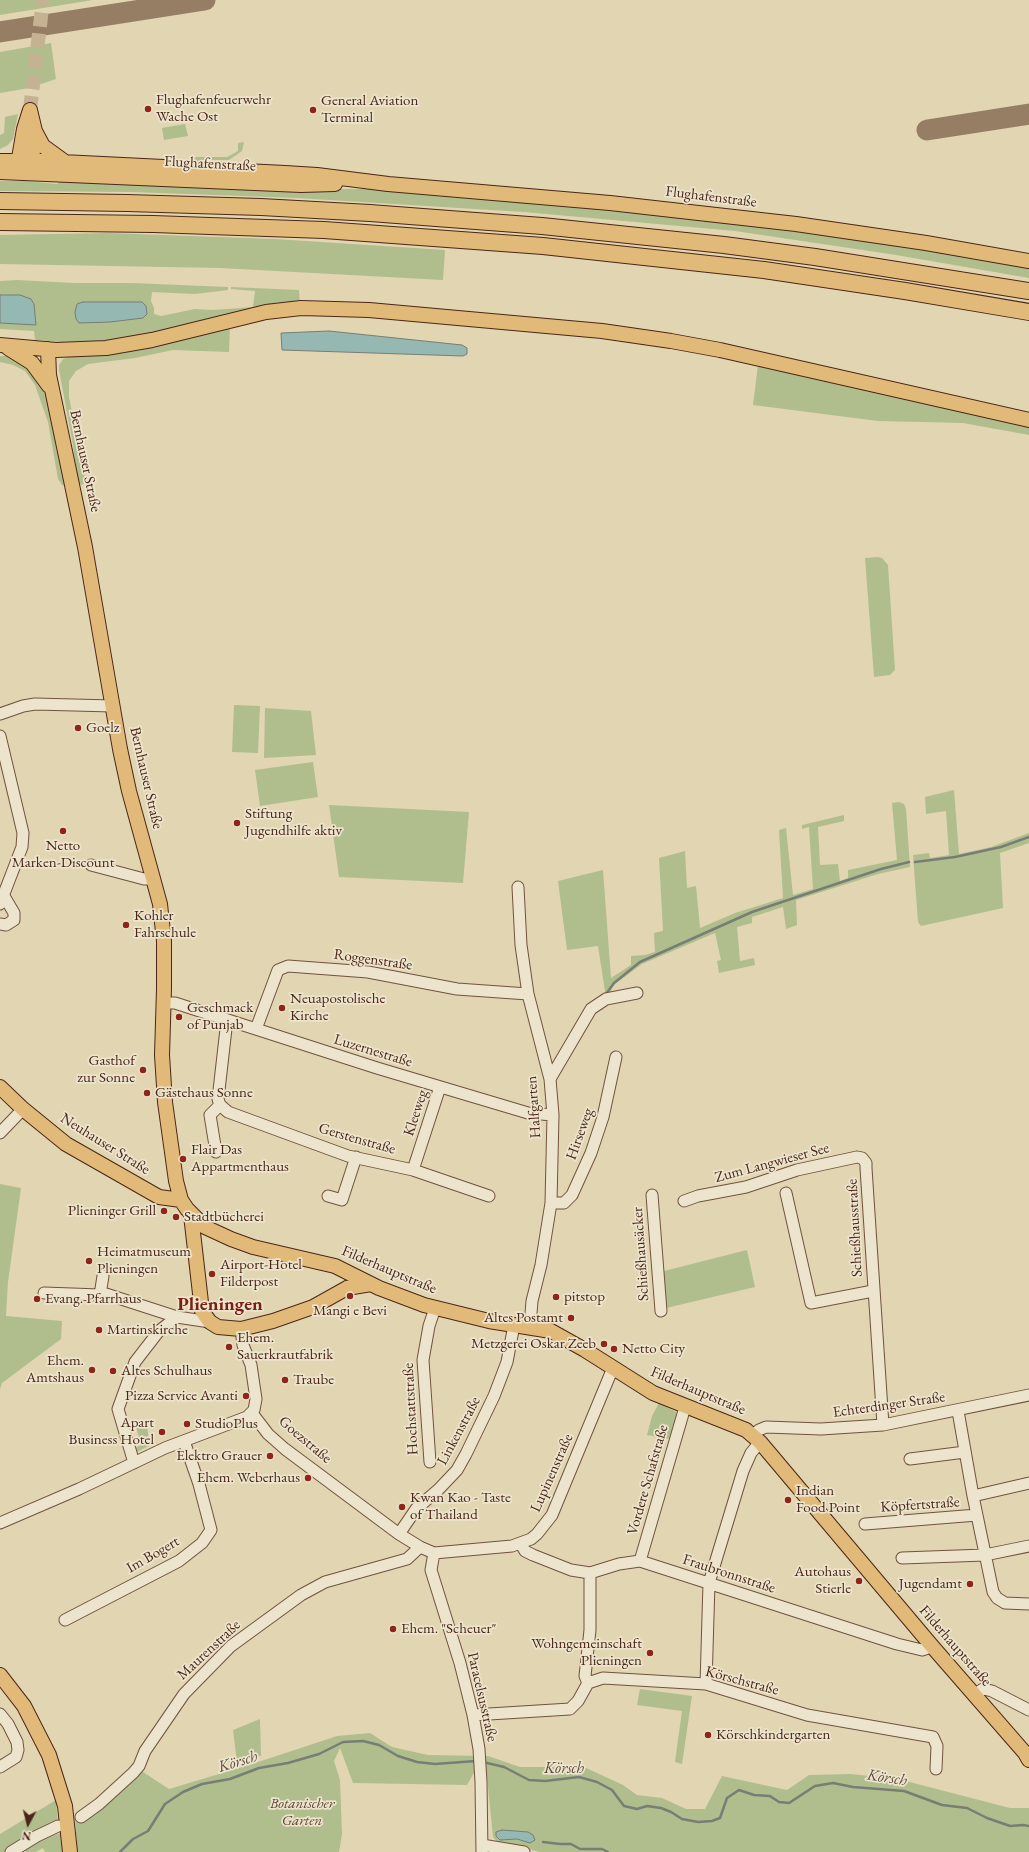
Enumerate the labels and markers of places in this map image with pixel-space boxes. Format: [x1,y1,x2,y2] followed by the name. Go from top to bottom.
[156,91,271,126] place label: Flughafenfeuerwehr Wache Ost
[321,92,418,127] place label: General Aviation Terminal
[143,104,153,114] marker: Flughafenfeuerwehr Wache Ost
[308,105,318,115] marker: General Aviation Terminal
[86,719,119,737] place label: Goelz
[73,723,83,733] marker: Goelz
[245,805,342,840] place label: Stiftung Jugendhilfe aktiv
[232,818,242,828] marker: Stiftung Jugendhilfe aktiv
[58,826,68,836] marker: Netto Marken-Discount
[12,837,114,872] place label: Netto Marken-Discount
[134,907,196,942] place label: Kohler Fahrschule
[121,920,131,930] marker: Kohler Fahrschule
[290,990,385,1025] place label: Neuapostolische Kirche
[187,999,253,1034] place label: Geschmack of Punjab
[277,1003,287,1013] marker: Neuapostolische Kirche
[174,1012,184,1022] marker: Geschmack of Punjab
[77,1052,135,1087] place label: Gasthof zur Sonne
[138,1065,148,1075] marker: Gasthof zur Sonne
[155,1084,253,1102] place label: Gästehaus Sonne
[142,1088,152,1098] marker: Gästehaus Sonne
[191,1141,289,1176] place label: Flair Das Appartmenthaus
[178,1154,188,1164] marker: Flair Das Appartmenthaus
[68,1202,156,1220] place label: Plieninger Grill
[159,1206,169,1216] marker: Plieninger Grill
[184,1208,264,1226] place label: Stadtbücherei
[171,1212,181,1222] marker: Stadtbücherei
[97,1243,191,1278] place label: Heimatmuseum Plieningen
[84,1256,94,1266] marker: Heimatmuseum Plieningen
[220,1256,302,1291] place label: Airport-Hotel Filderpost
[207,1269,217,1279] marker: Airport-Hotel Filderpost
[564,1288,605,1306] place label: pitstop
[45,1290,141,1308] place label: Evang. Pfarrhaus
[345,1291,355,1301] marker: Mangi e Bevi
[551,1292,561,1302] marker: pitstop
[32,1294,42,1304] marker: Evang. Pfarrhaus
[313,1302,387,1320] place label: Mangi e Bevi
[484,1309,563,1327] place label: Altes Postamt
[566,1313,576,1323] marker: Altes Postamt
[107,1321,188,1339] place label: Martinskirche
[94,1325,104,1335] marker: Martinskirche
[237,1329,333,1364] place label: Ehem. Sauerkrautfabrik
[471,1335,596,1353] place label: Metzgerei Oskar Zeeb
[599,1339,609,1349] marker: Metzgerei Oskar Zeeb
[622,1340,685,1358] place label: Netto City
[224,1342,234,1352] marker: Ehem. Sauerkrautfabrik
[609,1344,619,1354] marker: Netto City
[26,1352,84,1387] place label: Ehem. Amtshaus
[121,1362,212,1380] place label: Altes Schulhaus
[87,1365,97,1375] marker: Ehem. Amtshaus
[108,1366,118,1376] marker: Altes Schulhaus
[293,1371,334,1389] place label: Traube
[280,1375,290,1385] marker: Traube
[125,1387,238,1405] place label: Pizza Service Avanti
[241,1391,251,1401] marker: Pizza Service Avanti
[69,1414,154,1449] place label: Apart Business Hotel
[195,1415,258,1433] place label: StudioPlus
[182,1419,192,1429] marker: StudioPlus
[157,1427,167,1437] marker: Apart Business Hotel
[176,1447,262,1465] place label: Elektro Grauer
[265,1451,275,1461] marker: Elektro Grauer
[197,1469,300,1487] place label: Ehem. Weberhaus
[303,1473,313,1483] marker: Ehem. Weberhaus
[796,1482,860,1517] place label: Indian Food Point
[410,1489,511,1524] place label: Kwan Kao - Taste of Thailand
[783,1495,793,1505] marker: Indian Food Point
[397,1502,407,1512] marker: Kwan Kao - Taste of Thailand
[794,1563,851,1598] place label: Autohaus Stierle
[899,1575,962,1593] place label: Jugendamt
[854,1576,864,1586] marker: Autohaus Stierle
[965,1579,975,1589] marker: Jugendamt
[401,1620,496,1638] place label: Ehem. "Scheuer"
[388,1624,398,1634] marker: Ehem. "Scheuer"
[531,1635,642,1670] place label: Wohngemeinschaft Plieningen
[645,1648,655,1658] marker: Wohngemeinschaft Plieningen
[716,1726,830,1744] place label: Körschkindergarten
[703,1730,713,1740] marker: Körschkindergarten

